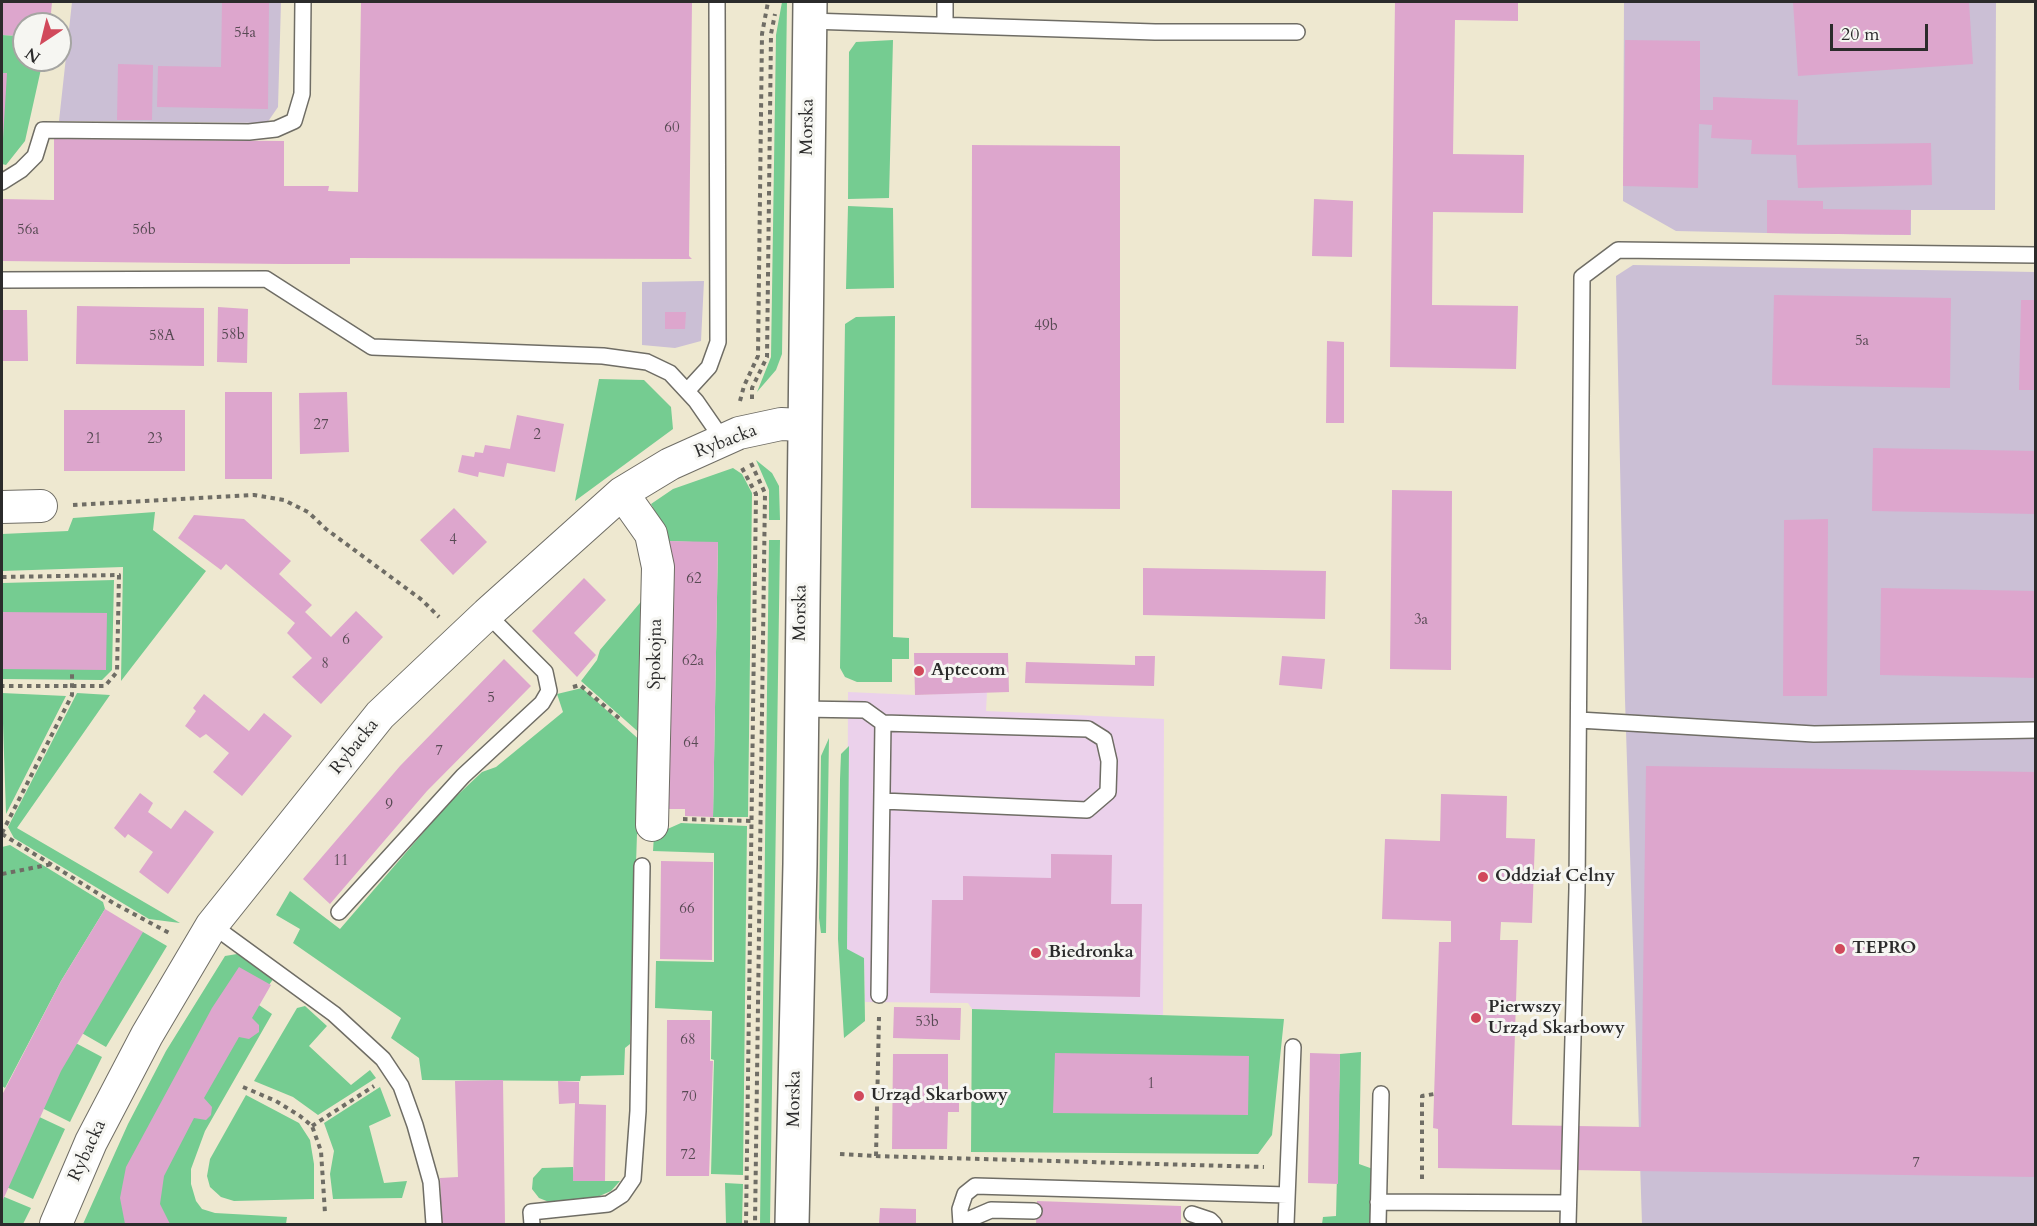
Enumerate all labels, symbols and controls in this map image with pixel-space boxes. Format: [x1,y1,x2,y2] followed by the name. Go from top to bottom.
[12,12,72,72] north arrow
[1833,12,1930,50] scale bar
[1841,22,1880,47] text: 20 m
[234,25,256,43] house number: 54a
[21,42,45,68] text: N
[797,98,819,156] street label: Morska
[664,120,680,138] house number: 60
[17,222,39,240] house number: 56a
[132,222,156,240] house number: 56b
[1034,318,1058,336] house number: 49b
[221,327,245,345] house number: 58b
[149,328,175,346] house number: 58A
[1855,333,1869,351] house number: 5a
[313,417,329,435] house number: 27
[692,420,760,464] street label: Rybacka
[533,427,541,445] house number: 2
[86,431,102,449] house number: 21
[147,431,163,449] house number: 23
[449,532,457,550] house number: 4
[686,571,702,589] house number: 62
[790,584,812,642] street label: Morska
[1414,612,1428,630] house number: 3a
[645,618,667,690] street label: Spokojna
[342,632,350,650] house number: 6
[682,653,704,671] house number: 62a
[321,656,329,674] house number: 8
[931,660,1006,682] place label: Aptecom
[912,664,926,678] marker: Aptecom
[487,690,495,708] house number: 5
[326,715,384,779] street label: Rybacka
[683,735,699,753] house number: 64
[435,743,443,761] house number: 7
[385,797,393,815] house number: 9
[333,853,349,871] house number: 11
[1495,866,1615,888] place label: Oddział Celny
[1476,870,1490,884] marker: Oddział Celny
[679,901,695,919] house number: 66
[1852,938,1916,960] place label: TEPRO
[1048,942,1134,964] place label: Biedronka
[1833,942,1847,956] marker: TEPRO
[1029,946,1043,960] marker: Biedronka
[1488,997,1625,1040] place label: Pierwszy Urząd Skarbowy
[1469,1011,1483,1025] marker: Pierwszy Urząd Skarbowy
[915,1014,939,1032] house number: 53b
[680,1032,696,1050] house number: 68
[784,1070,806,1128] street label: Morska
[1147,1076,1155,1094] house number: 1
[871,1085,1008,1107] place label: Urząd Skarbowy
[681,1089,697,1107] house number: 70
[852,1089,866,1103] marker: Urząd Skarbowy
[64,1117,112,1185] street label: Rybacka
[680,1147,696,1165] house number: 72
[1912,1155,1920,1173] house number: 7

